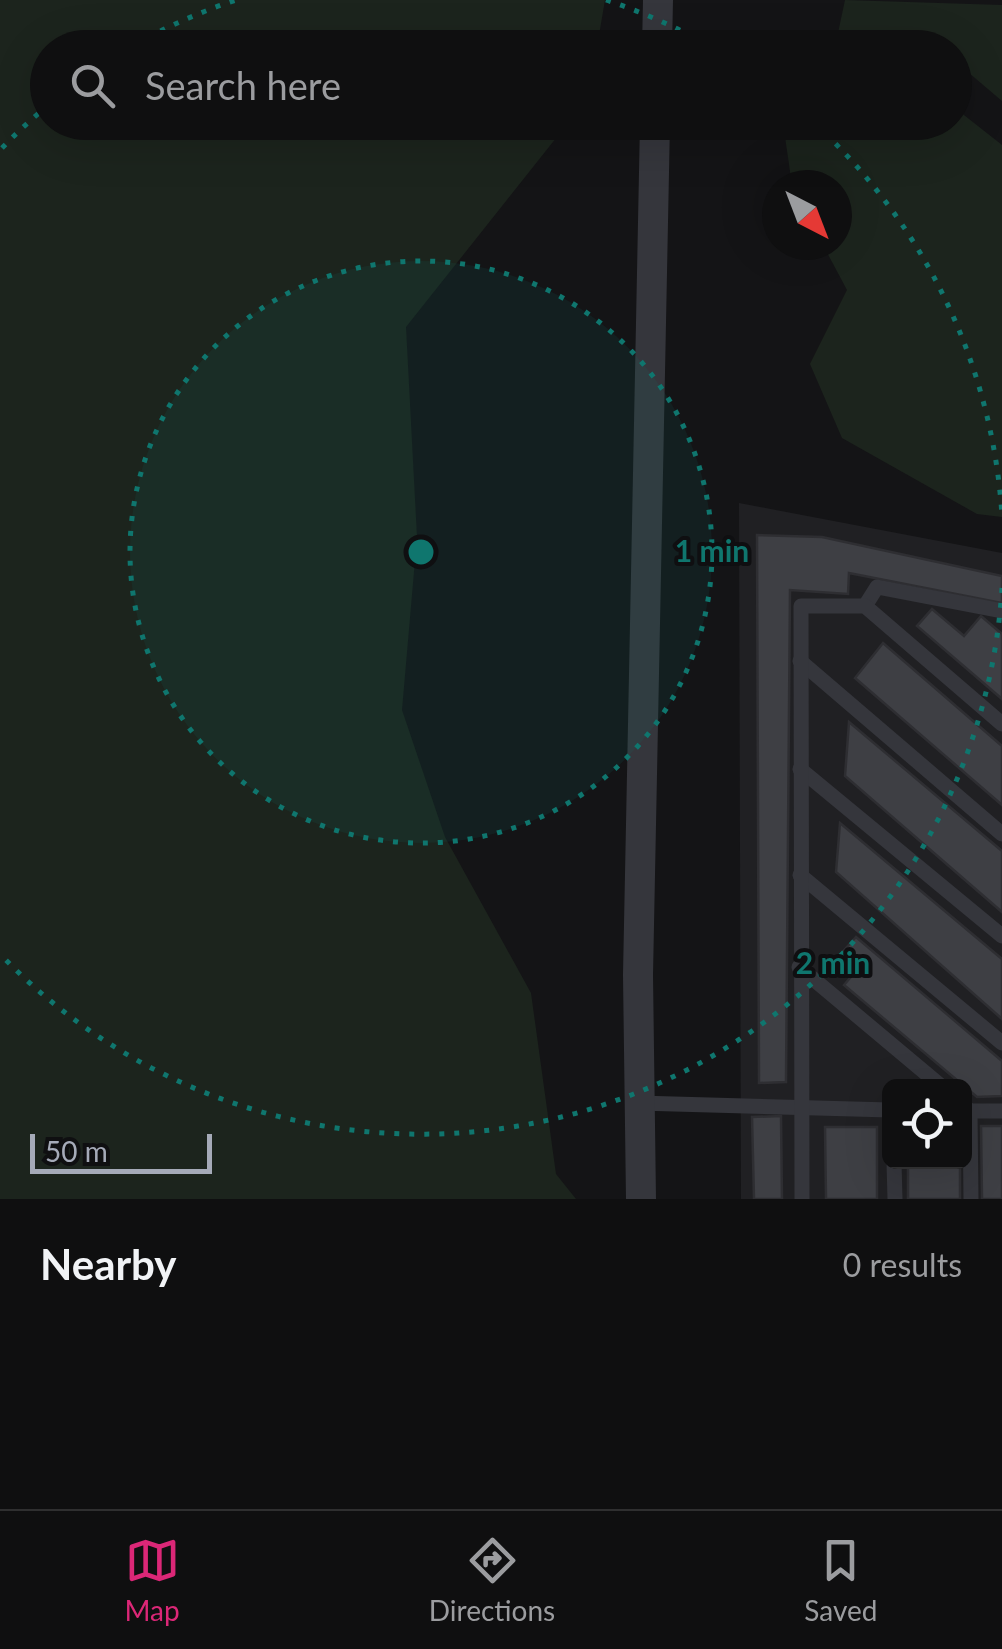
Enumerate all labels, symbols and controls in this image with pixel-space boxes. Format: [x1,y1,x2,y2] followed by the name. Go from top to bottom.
[30,30,972,140] search box
[65,58,120,113] icon: search
[145,62,341,108] text: Search here
[762,170,852,260] north arrow
[675,532,749,568] text: 1 min
[403,534,439,570] centre of rings
[796,944,870,980] text: 2 min
[882,1079,972,1169] map controls
[882,1079,972,1169] button: locate
[30,1129,212,1174] scale bar
[45,1134,108,1168] text: 50 m
[40,1239,177,1289] text: Nearby
[843,1245,962,1284] text: 0 results
[125,1533,180,1627] tab: Map
[429,1533,555,1627] tab: Directions
[804,1533,877,1627] tab: Saved

